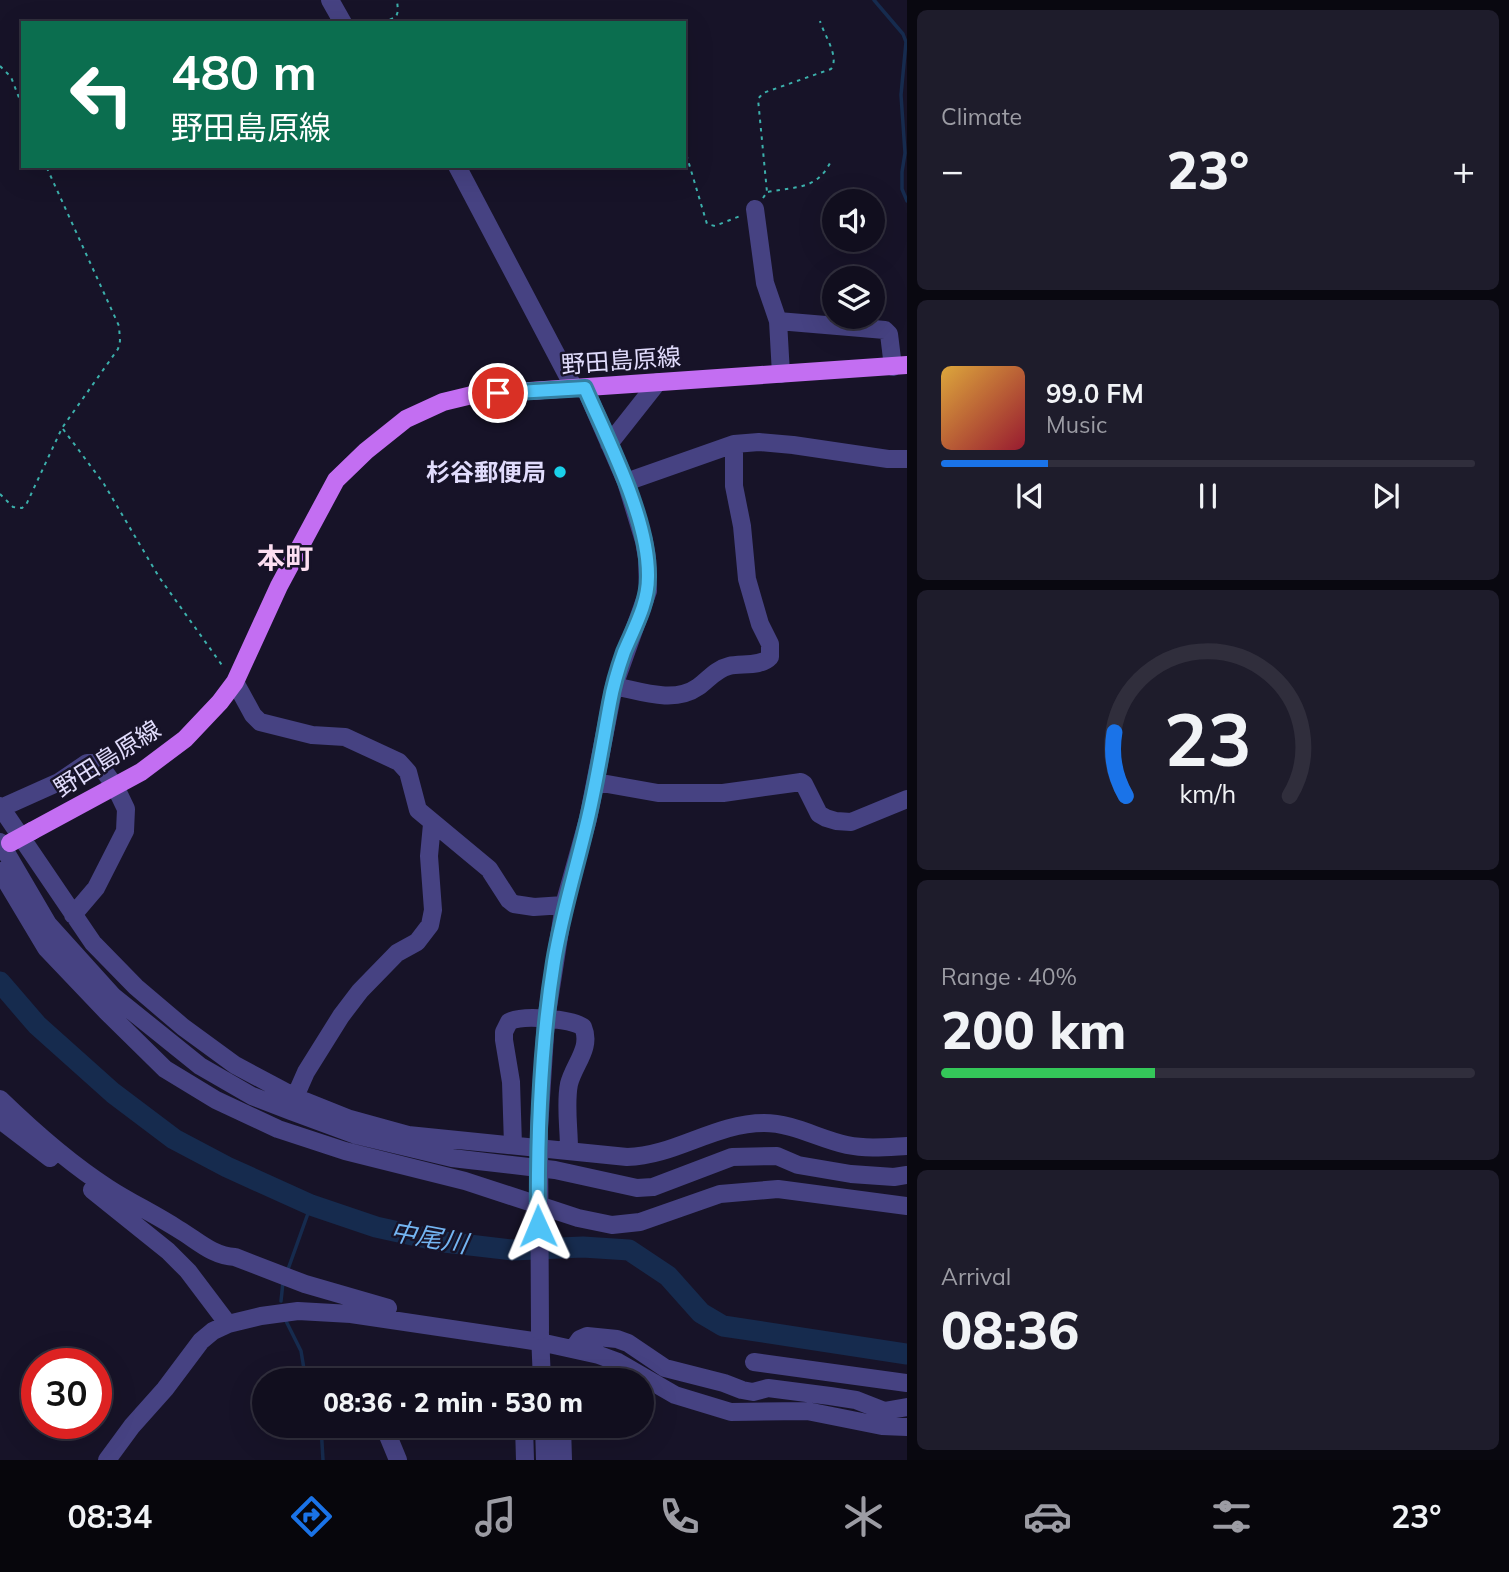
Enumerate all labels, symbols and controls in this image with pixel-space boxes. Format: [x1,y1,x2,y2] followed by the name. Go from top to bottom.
[171,41,317,102] text: 480 m
[56,49,147,140] icon: left
[941,102,1022,131] text: Climate
[171,107,331,147] text: 野田島原線
[1167,137,1249,202] text: 23°
[941,146,964,194] text: −
[1452,146,1475,194] text: +
[822,189,885,329] map controls
[822,189,885,252] button: sound
[822,266,885,329] button: layers
[560,341,682,379] street label: 野田島原線
[468,363,528,423] pin
[479,374,517,412] icon: arrive
[1046,377,1144,410] text: 99.0 FM
[1046,410,1107,439] text: Music
[426,457,546,487] place label: 杉谷郵便局
[552,464,568,480] marker: 杉谷郵便局
[1011,477,1049,515] icon: previous
[1189,477,1227,515] icon: pause
[1367,477,1405,515] icon: next
[257,540,313,575] district label: 本町
[1164,693,1252,784] text: 23
[48,713,166,803] street label: 野田島原線
[1180,778,1236,809] text: km/h
[941,962,1077,991] text: Range · 40%
[941,997,1126,1062] text: 200 km
[501,1189,575,1263] position arrow
[388,1214,473,1261] water label: 中尾川
[941,1262,1011,1291] text: Arrival
[941,1297,1079,1362] text: 08:36
[21,1348,112,1439] speed limit sign: 30
[323,1386,583,1419] text: 08:36 · 2 min · 530 m
[287,1492,336,1541] icon: directions
[471,1492,520,1541] icon: music
[655,1492,704,1541] icon: phone
[839,1492,888,1541] icon: climate
[1023,1492,1072,1541] icon: car
[1207,1492,1256,1541] icon: filters
[67,1496,152,1536] text: 08:34
[1391,1496,1441,1536] text: 23°

